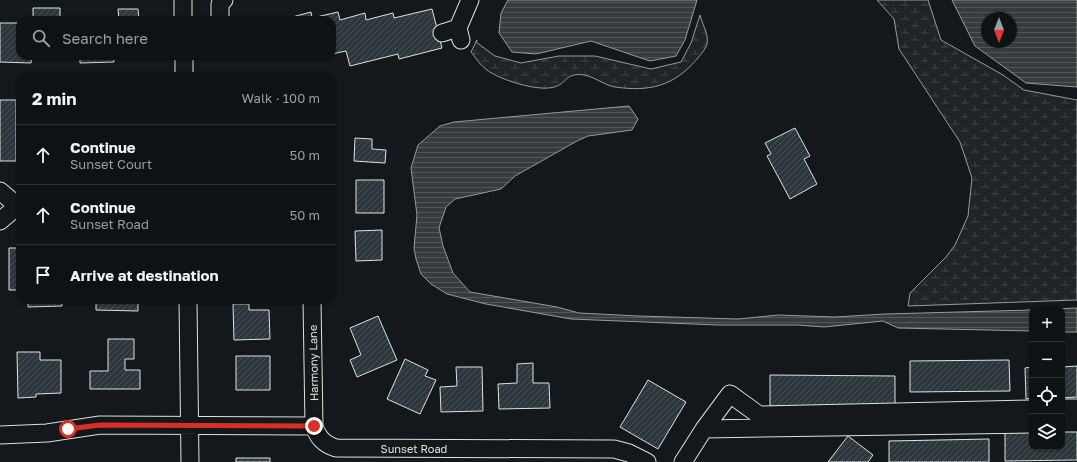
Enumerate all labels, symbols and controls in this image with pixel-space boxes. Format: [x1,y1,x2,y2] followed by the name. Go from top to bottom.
[981,12,1017,48] north arrow
[16,16,336,60] search box
[30,27,52,49] icon: search
[62,29,148,47] text: Search here
[32,88,76,109] text: 2 min
[242,90,320,106] text: Walk · 100 m
[70,138,136,156] text: Continue
[32,144,54,166] icon: ahead
[290,147,320,163] text: 50 m
[70,156,152,172] text: Sunset Court
[70,198,136,216] text: Continue
[32,204,54,226] icon: ahead
[290,207,320,223] text: 50 m
[70,216,149,232] text: Sunset Road
[32,264,54,286] icon: arrive
[70,266,219,284] text: Arrive at destination
[1029,306,1065,450] map controls
[1029,306,1065,342] button: +
[306,325,320,401] street label: Harmony Lane
[1029,342,1065,378] button: −
[1029,378,1065,414] button: locate
[1029,414,1065,450] button: layers
[305,417,323,435] route end
[59,420,77,438] route start
[381,442,447,455] street label: Sunset Road

